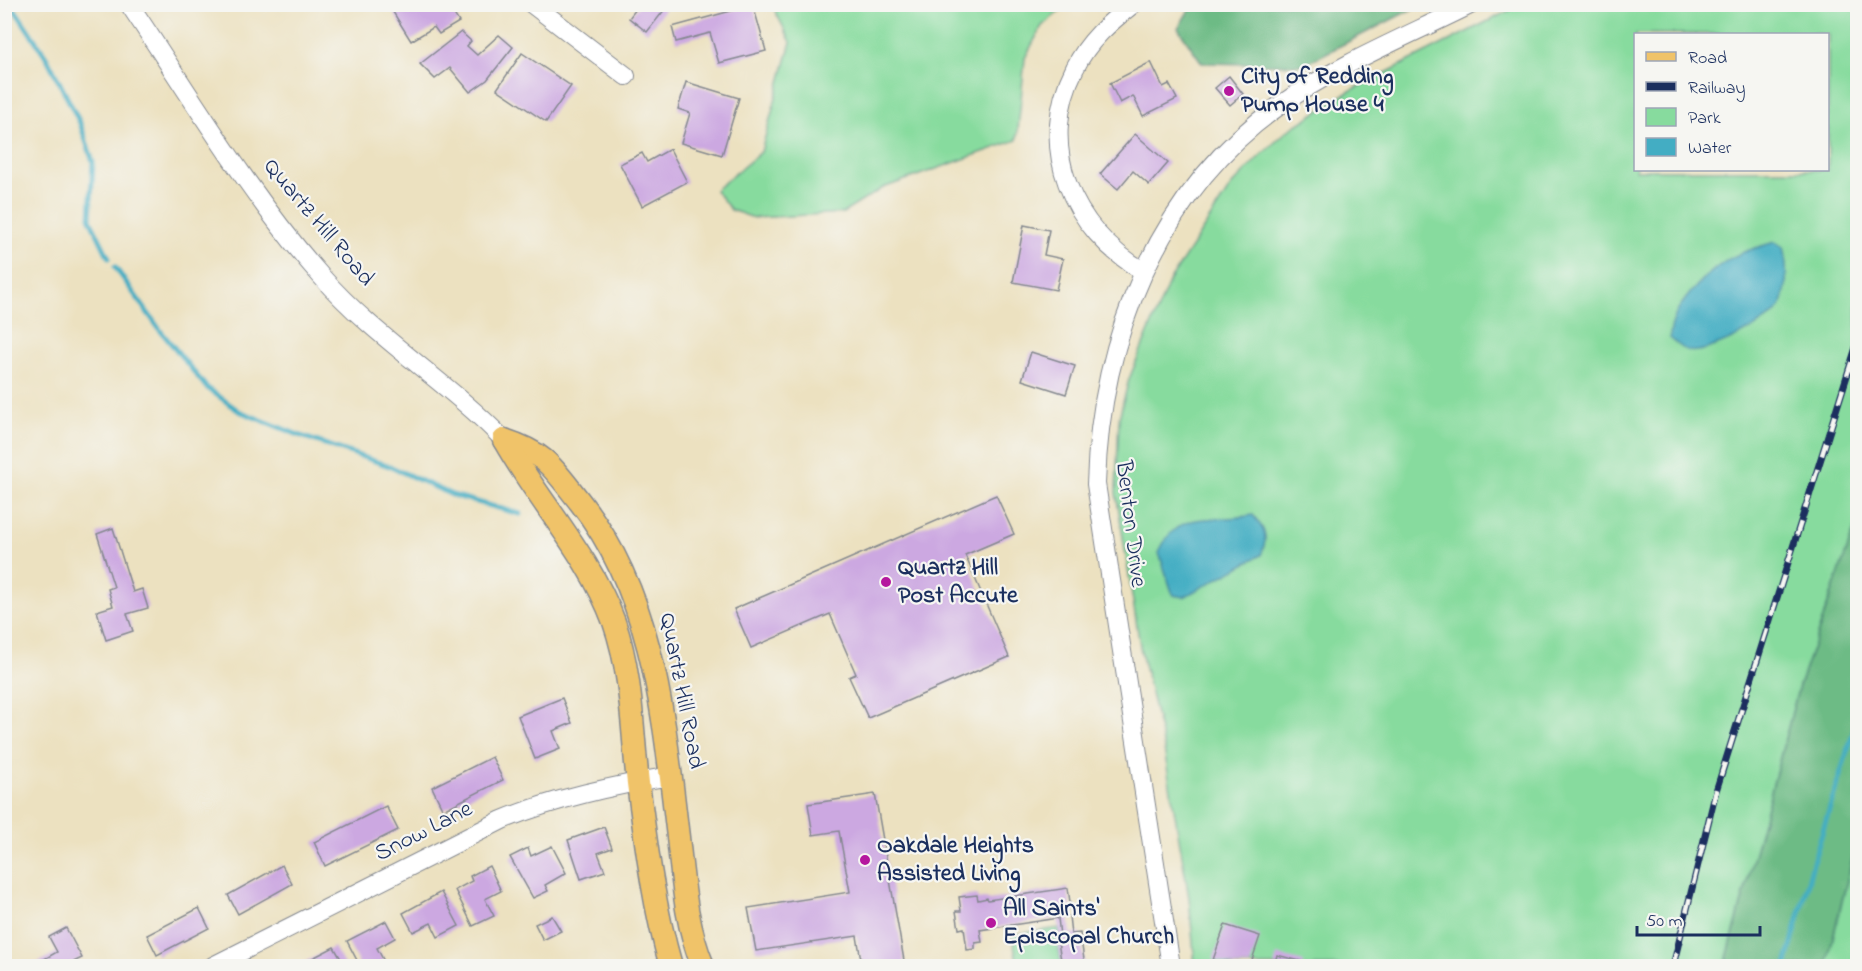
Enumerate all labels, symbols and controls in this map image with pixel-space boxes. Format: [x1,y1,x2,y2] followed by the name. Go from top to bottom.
[1634,33,1829,171] legend
[1688,46,1727,72] text: Road
[1241,60,1394,123] place label: City of Redding Pump House 4
[1688,76,1745,102] text: Railway
[1222,84,1236,98] marker: City of Redding Pump House 4
[1688,106,1721,132] text: Park
[1688,136,1732,162] text: Water
[254,151,383,295] street label: Quartz Hill Road
[1105,458,1155,590] street label: Benton Drive
[898,551,1019,614] place label: Quartz Hill Post Accute
[879,575,893,589] marker: Quartz Hill Post Accute
[649,610,713,772] street label: Quartz Hill Road
[369,792,479,872] street label: Snow Lane
[877,829,1034,893] place label: Oakdale Heights Assisted Living
[858,853,872,867] marker: Oakdale Heights Assisted Living
[1003,892,1174,955] place label: All Saints' Episcopal Church
[1637,899,1760,937] scale bar
[1646,909,1683,935] text: 50 m
[984,916,998,930] marker: All Saints' Episcopal Church

